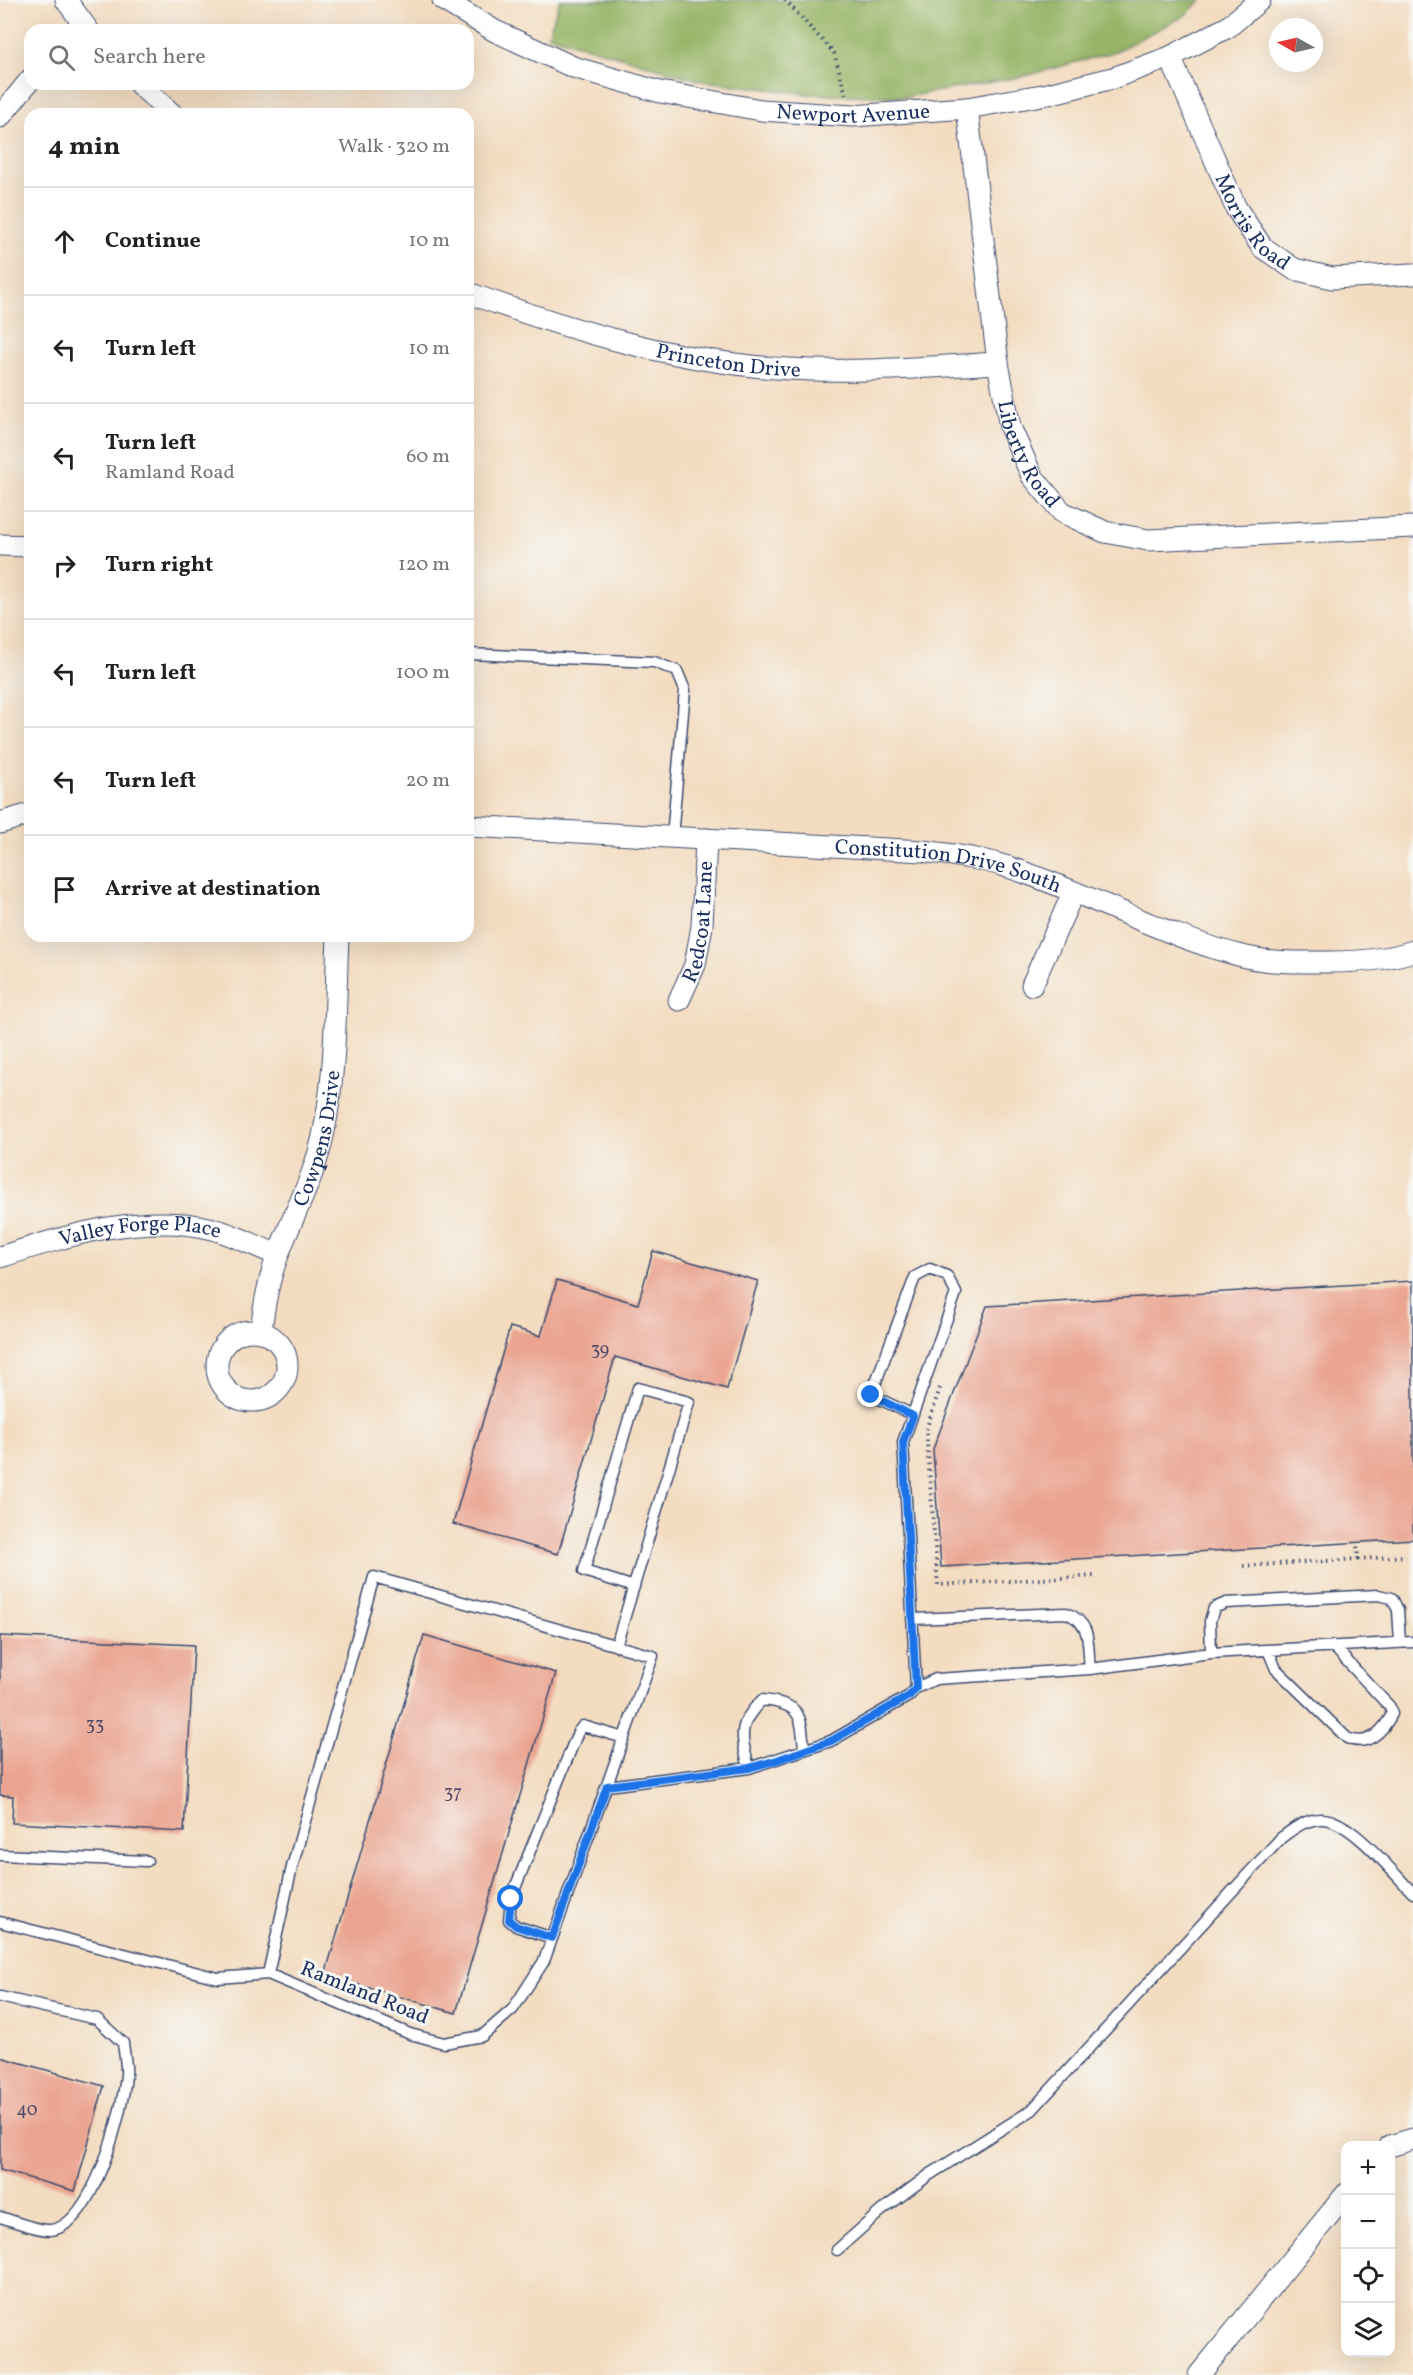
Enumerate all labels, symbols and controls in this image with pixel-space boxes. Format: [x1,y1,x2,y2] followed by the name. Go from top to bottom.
[1269,18,1323,72] north arrow
[24,24,474,90] search box
[45,41,78,74] icon: search
[93,42,206,73] text: Search here
[775,98,931,132] street label: Newport Avenue
[48,129,120,165] text: 4 min
[338,133,450,161] text: Walk · 320 m
[1207,170,1296,278] street label: Morris Road
[48,225,81,258] icon: ahead
[105,226,201,257] text: Continue
[409,227,450,255] text: 10 m
[48,333,81,366] icon: left
[105,334,196,365] text: Turn left
[409,335,450,363] text: 10 m
[653,337,801,386] street label: Princeton Drive
[989,398,1066,515] street label: Liberty Road
[105,428,196,459] text: Turn left
[48,441,81,474] icon: left
[406,443,450,471] text: 60 m
[105,459,235,487] text: Ramland Road
[48,549,81,582] icon: right
[105,550,213,581] text: Turn right
[398,551,450,579] text: 120 m
[48,657,81,690] icon: left
[105,658,196,689] text: Turn left
[396,659,450,687] text: 100 m
[48,765,81,798] icon: left
[105,766,196,797] text: Turn left
[406,767,450,795] text: 20 m
[834,833,1066,901] street label: Constitution Drive South
[676,860,721,988] street label: Redcoat Lane
[48,873,81,906] icon: arrive
[105,874,321,905] text: Arrive at destination
[287,1069,348,1212] street label: Cowpens Drive
[56,1210,225,1255] street label: Valley Forge Place
[591,1338,609,1363] house number: 39
[857,1381,883,1407] route end
[86,1713,104,1738] house number: 33
[444,1781,462,1806] house number: 37
[497,1885,523,1911] route start
[296,1954,433,2032] street label: Ramland Road
[16,2098,38,2123] house number: 40
[1341,2141,1395,2357] map controls
[1341,2141,1395,2195] button: +
[1341,2195,1395,2249] button: −
[1341,2249,1395,2303] button: locate
[1341,2303,1395,2357] button: layers

